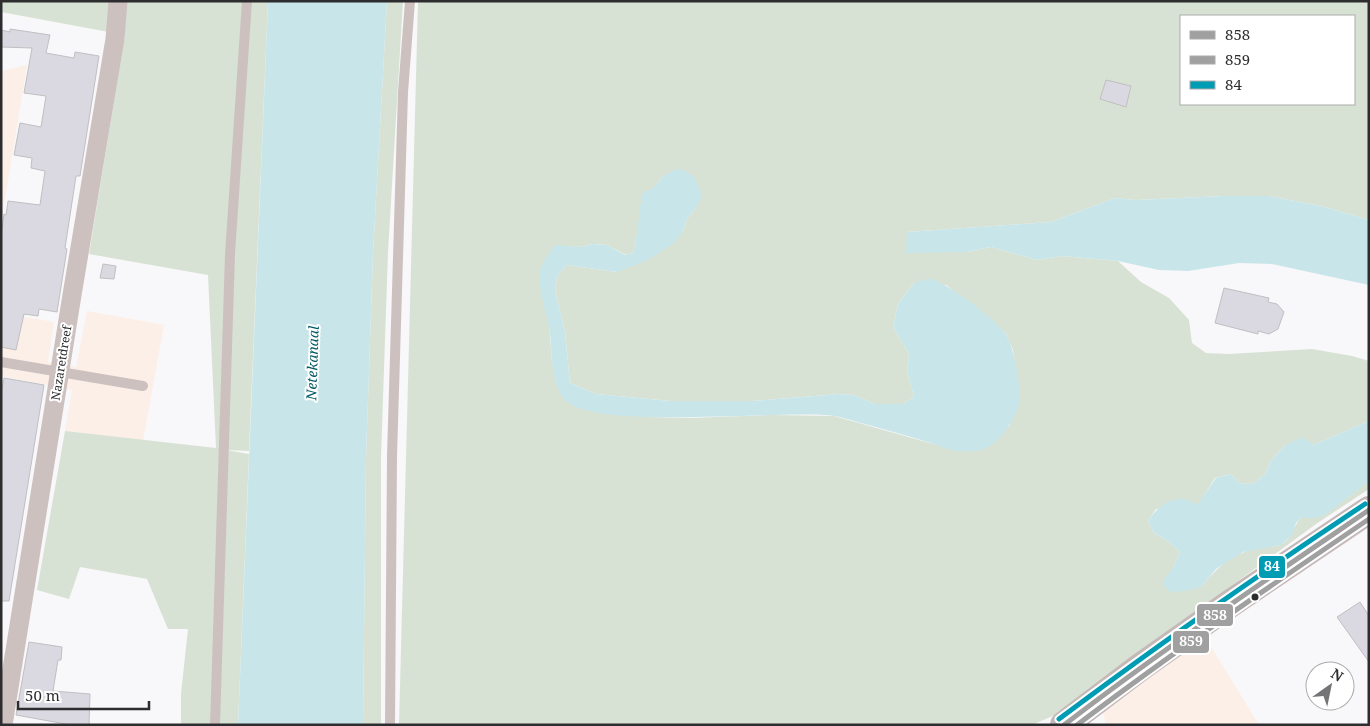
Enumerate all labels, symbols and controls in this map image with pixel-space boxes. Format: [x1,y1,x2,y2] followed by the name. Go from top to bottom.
[1180,15,1355,105] legend
[1225,24,1250,44] text: 858
[1225,49,1250,69] text: 859
[1225,74,1242,94] text: 84
[47,323,76,402] street label: Nazaretdreef
[301,325,323,402] water label: Netekanaal
[1258,555,1286,579] line badge: 84
[1264,556,1280,575] text: 84
[1250,592,1260,602] unlabelled marker
[1196,603,1234,627] line badge: 858
[1203,605,1227,624] text: 858
[1172,630,1210,654] line badge: 859
[1179,631,1203,650] text: 859
[1305,661,1355,711] north arrow
[1328,664,1347,686] text: N
[18,678,149,710] scale bar
[25,685,60,705] text: 50 m

